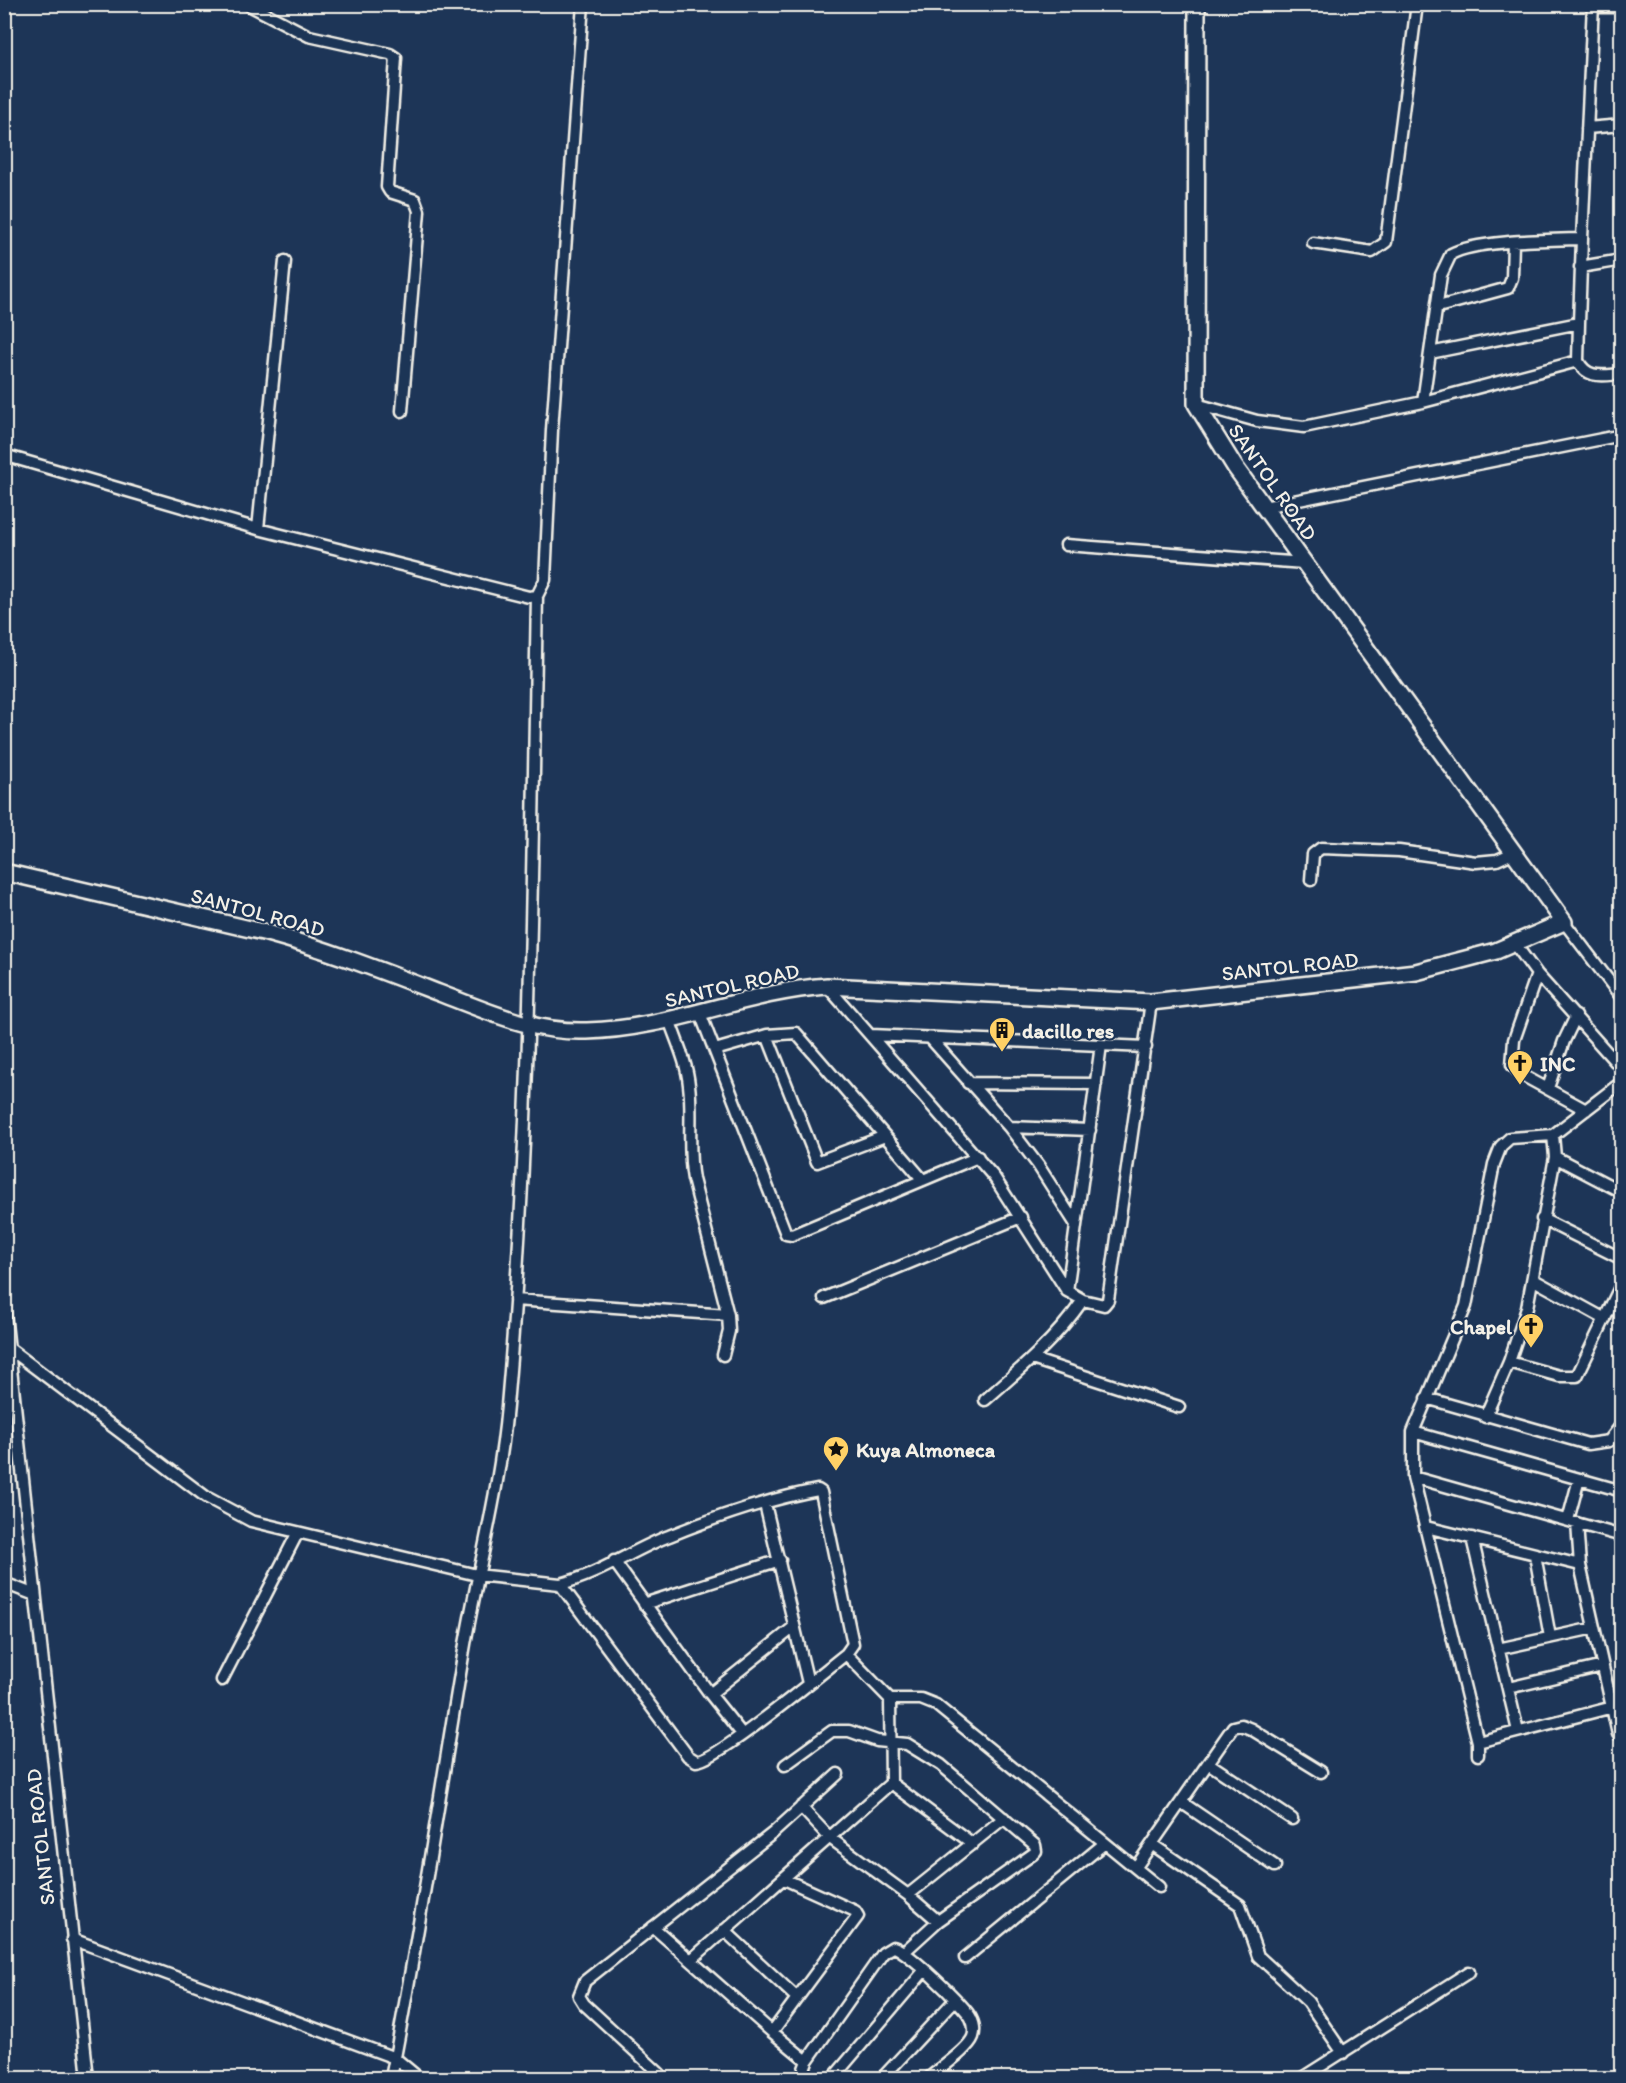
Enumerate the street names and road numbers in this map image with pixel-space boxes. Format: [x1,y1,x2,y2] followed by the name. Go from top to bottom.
[1223,419,1323,545] street label: SANTOL ROAD
[189,882,328,942] street label: SANTOL ROAD
[1220,946,1360,986] street label: SANTOL ROAD
[662,957,802,1013] street label: SANTOL ROAD
[20,1767,60,1907] street label: SANTOL ROAD

